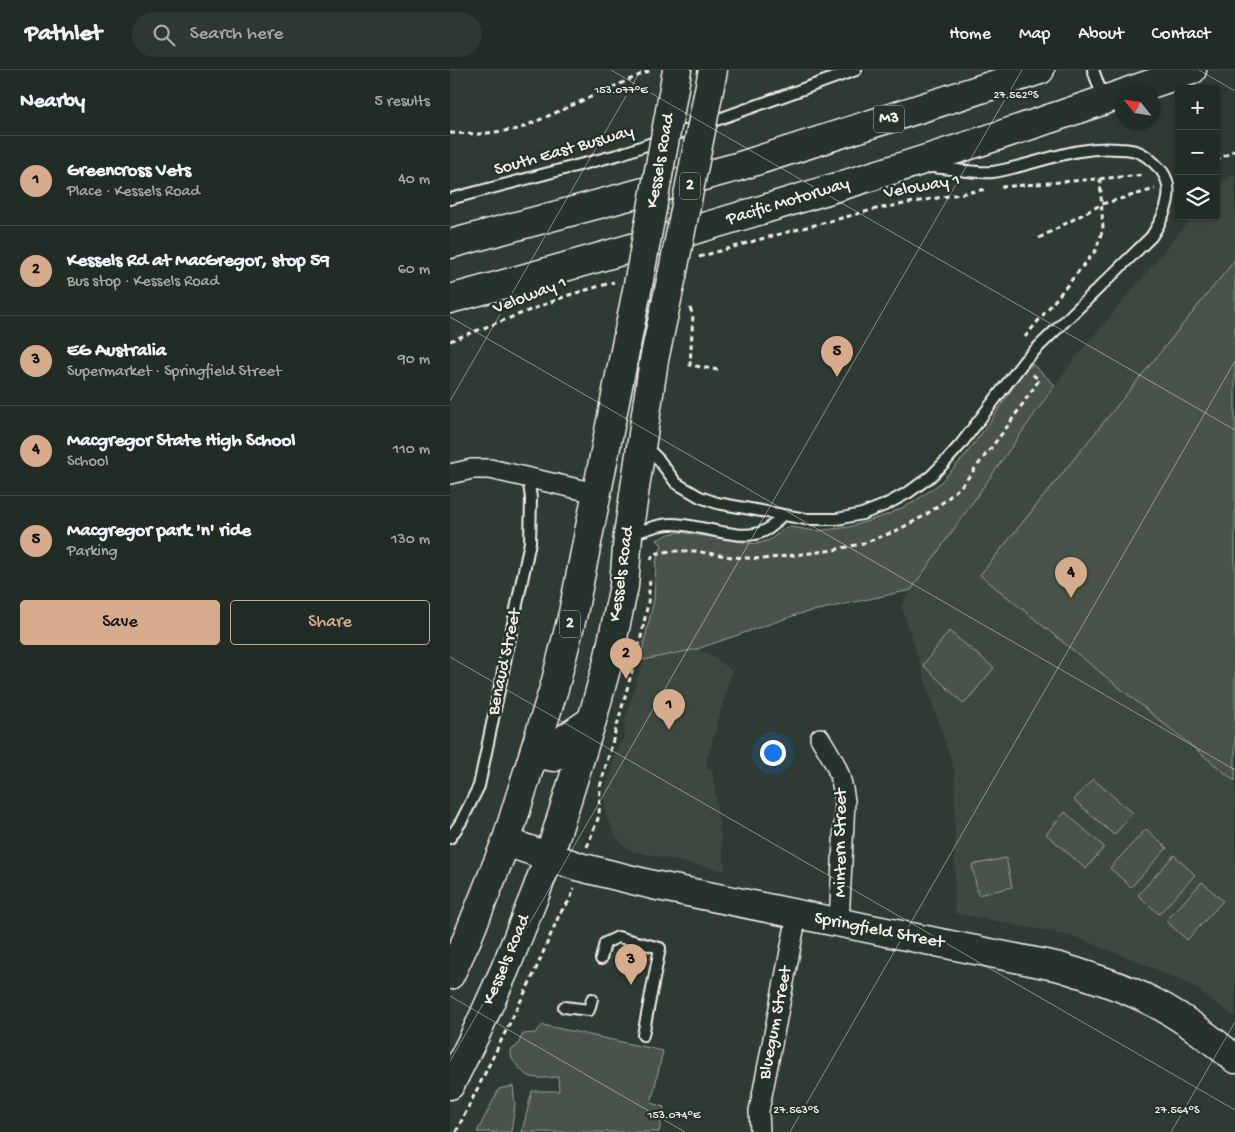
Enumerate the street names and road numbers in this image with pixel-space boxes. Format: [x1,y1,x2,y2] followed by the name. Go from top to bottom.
[874,106,904,132] road number: M3
[642,111,680,210] street label: Kessels Road
[492,121,636,181] street label: South East Busway
[881,170,962,204] street label: Veloway 1
[680,172,700,200] road number: 2
[723,173,852,231] street label: Pacific Motorway
[489,272,570,320] street label: Veloway 1
[605,524,639,623] street label: Kessels Road
[483,605,527,718] street label: Benaud Street
[560,610,580,638] road number: 2
[831,787,852,897] street label: Mintern Street
[812,908,947,954] street label: Springfield Street
[479,910,536,1008] street label: Kessels Road
[755,963,798,1082] street label: Bluegum Street

